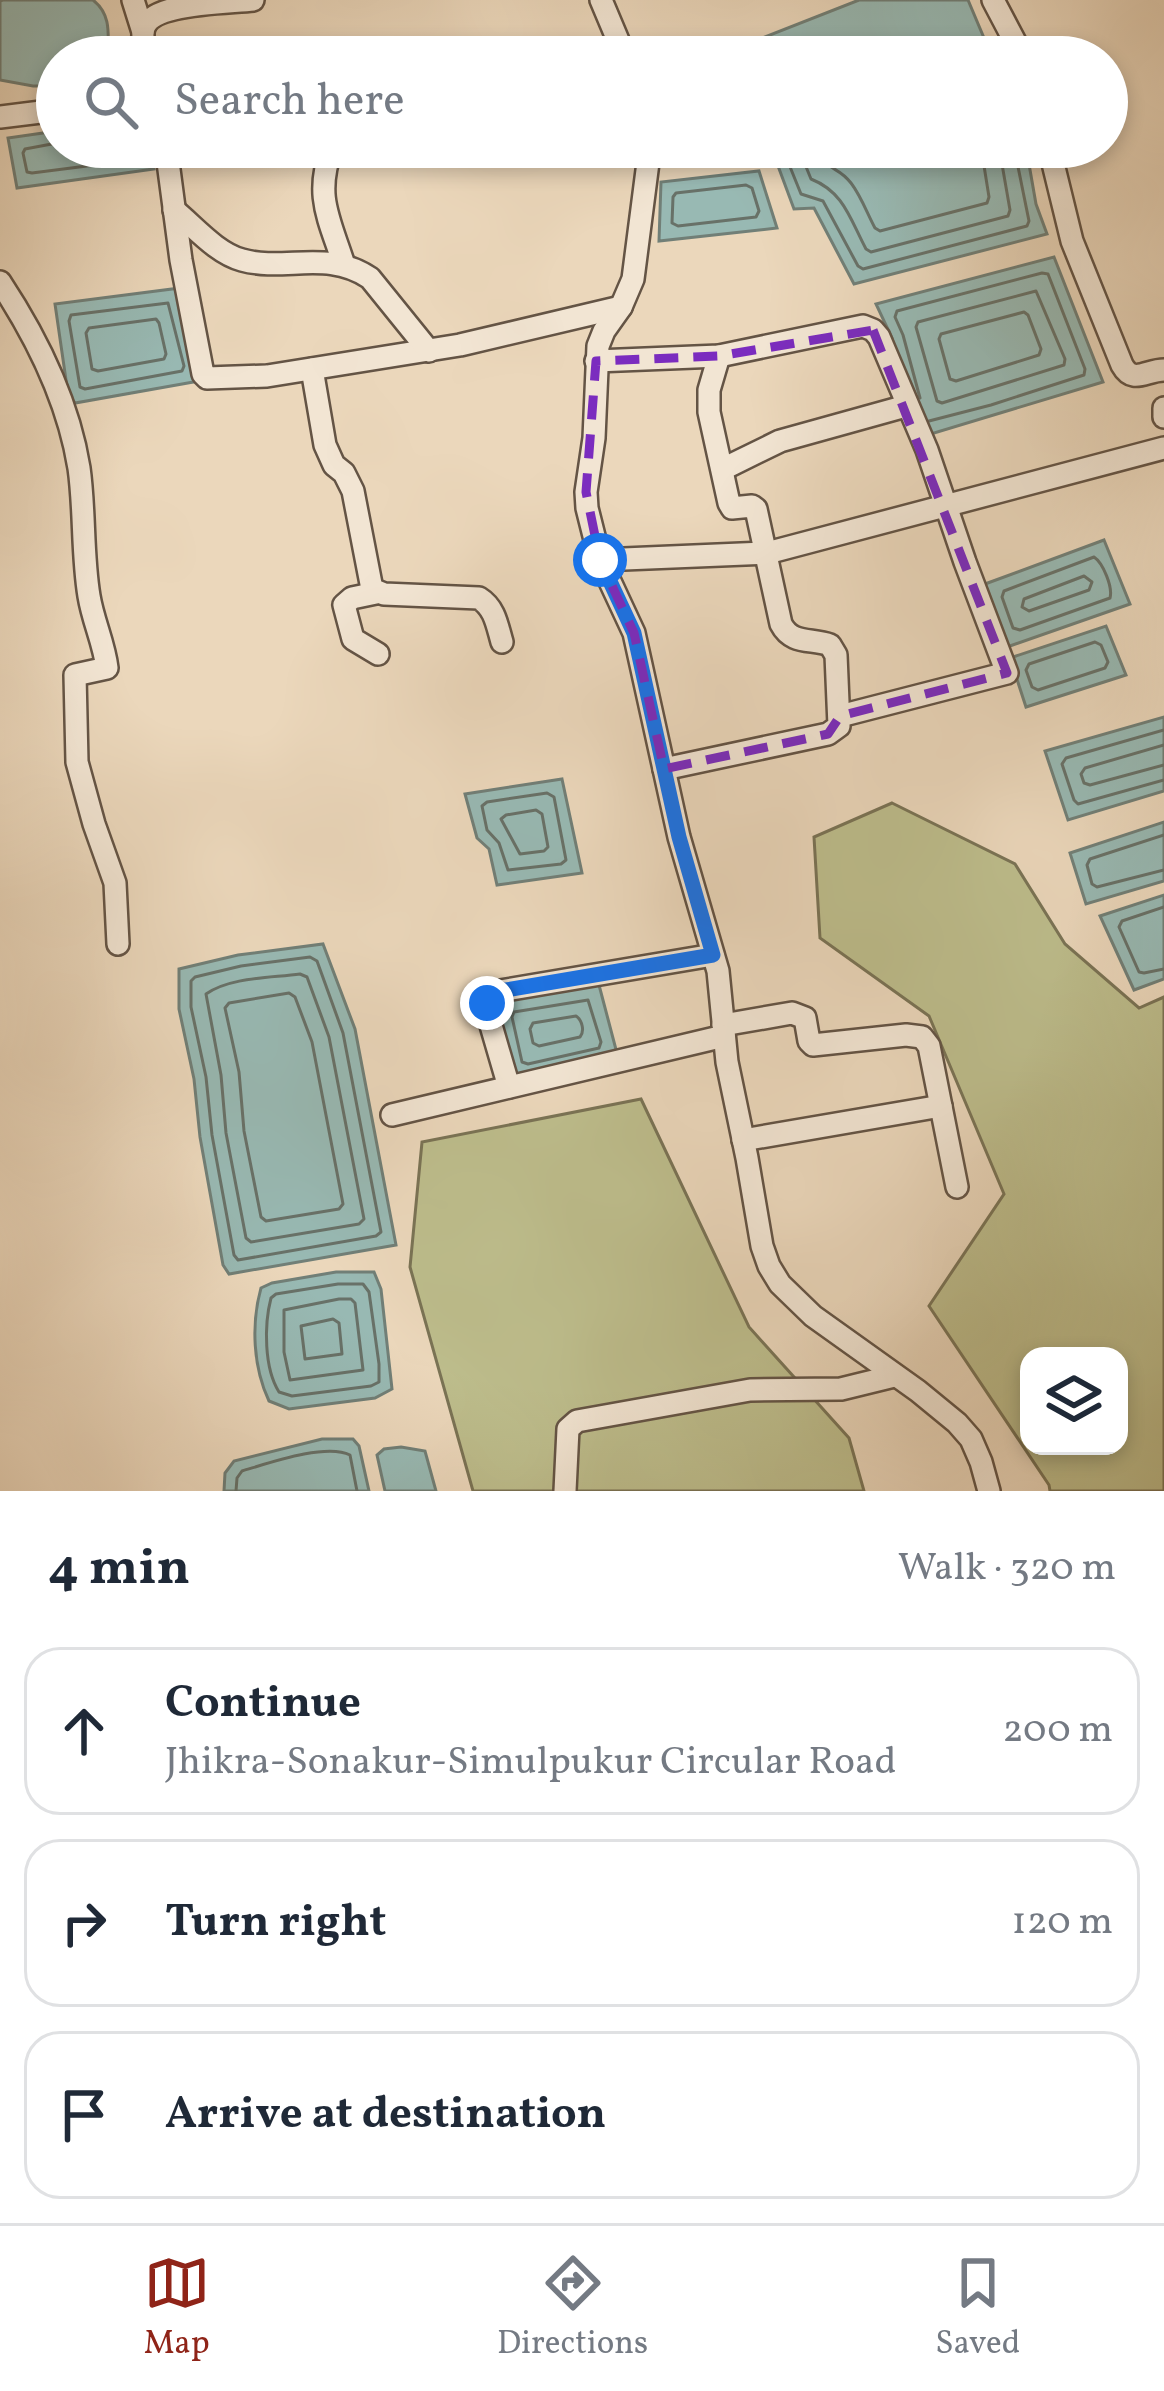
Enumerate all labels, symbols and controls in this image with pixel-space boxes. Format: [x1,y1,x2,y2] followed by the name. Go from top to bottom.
[36,36,1128,168] search box
[78,69,144,135] icon: search
[174,71,405,134] text: Search here
[573,533,627,587] route start
[460,976,514,1030] route end
[1020,1347,1128,1455] map controls
[1020,1347,1128,1455] button: layers
[48,1534,190,1605] text: 4 min
[898,1542,1116,1596] text: Walk · 320 m
[165,1673,361,1736] text: Continue
[51,1698,117,1764] icon: ahead
[1002,1704,1113,1758] text: 200 m
[165,1736,897,1790] text: Jhikra-Sonakur-Simulpukur Circular Road
[51,1890,117,1956] icon: right
[165,1892,386,1955] text: Turn right
[1012,1896,1113,1950] text: 120 m
[51,2082,117,2148] icon: arrive
[165,2084,606,2147] text: Arrive at destination
[144,2250,210,2368] tab: Map
[497,2250,648,2368] tab: Directions
[935,2250,1020,2368] tab: Saved

